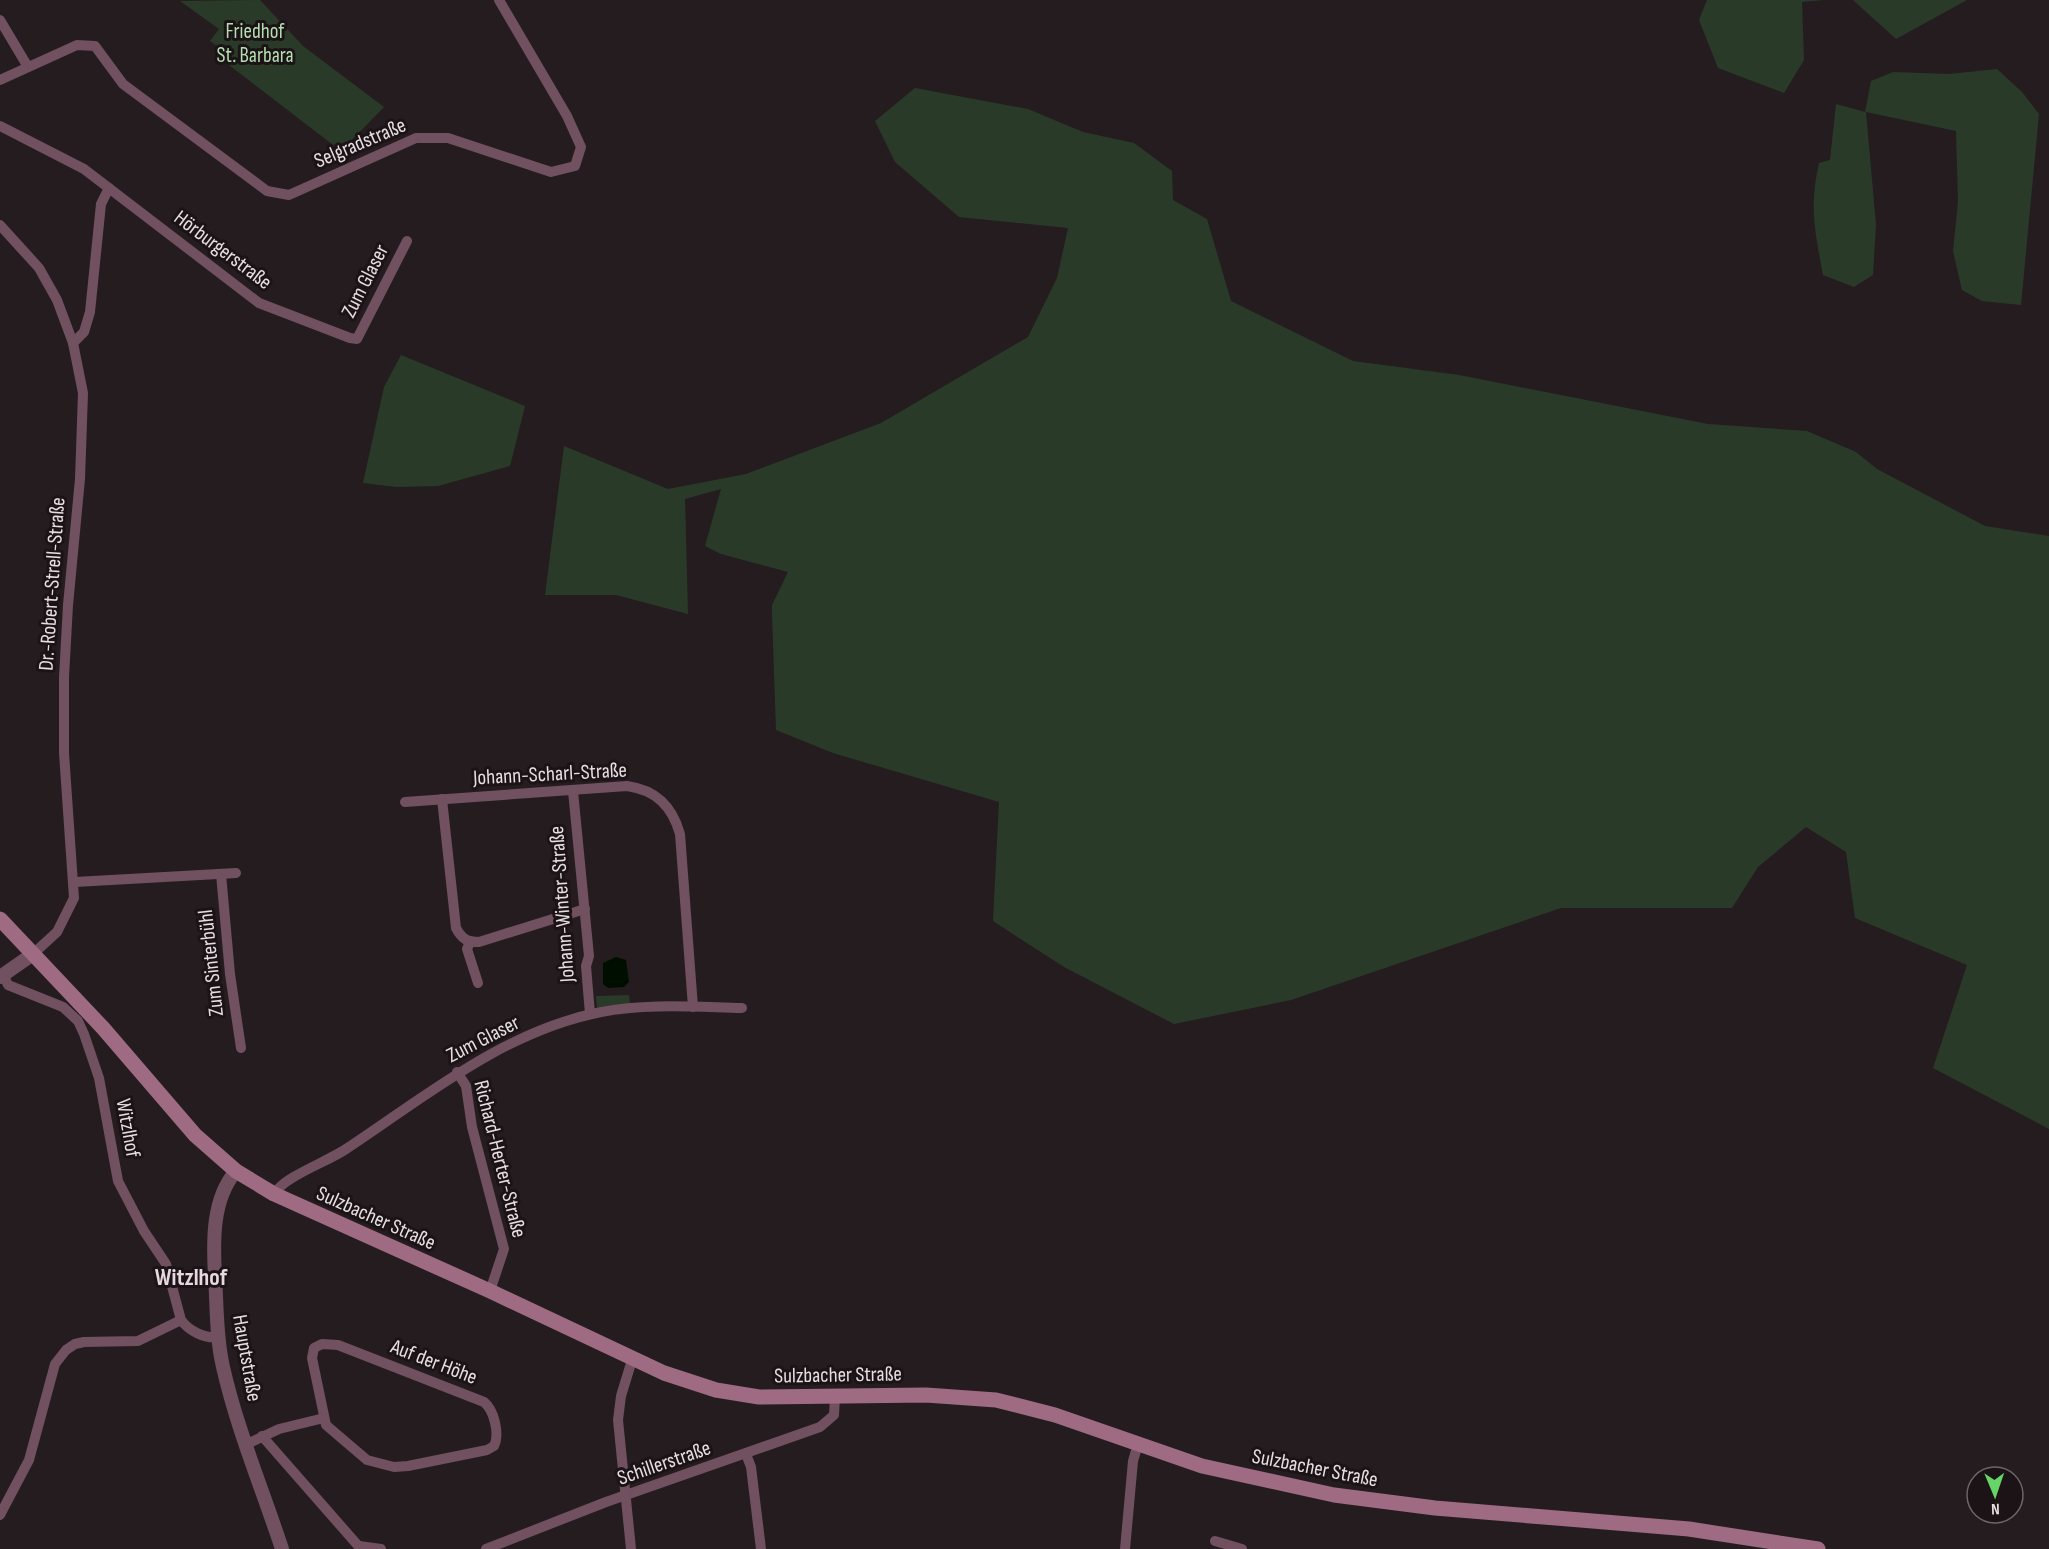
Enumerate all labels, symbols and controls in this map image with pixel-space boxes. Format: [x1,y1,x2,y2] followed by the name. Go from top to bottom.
[216,19,294,68] park label: Friedhof St. Barbara
[310,112,410,174] street label: Selgradstraße
[169,205,277,295] street label: Hörburgerstraße
[336,240,394,322] street label: Zum Glaser
[33,496,71,672] street label: Dr.-Robert-Strell-Straße
[471,757,628,791] street label: Johann-Scharl-Straße
[544,825,580,984] street label: Johann-Winter-Straße
[193,908,229,1018] street label: Zum Sinterbühl
[442,1010,524,1068] street label: Zum Glaser
[468,1078,532,1240] street label: Richard-Herter-Straße
[111,1097,146,1160] street label: Witzlhof
[313,1181,439,1255] street label: Sulzbacher Straße
[155,1263,228,1292] district label: Witzlhof
[227,1313,267,1403] street label: Hauptstraße
[386,1334,481,1390] street label: Auf der Höhe
[774,1361,902,1389] street label: Sulzbacher Straße
[614,1435,714,1491] street label: Schillerstraße
[1250,1444,1380,1492] street label: Sulzbacher Straße
[1965,1465,2025,1525] north arrow
[1991,1499,2000,1518] text: N

